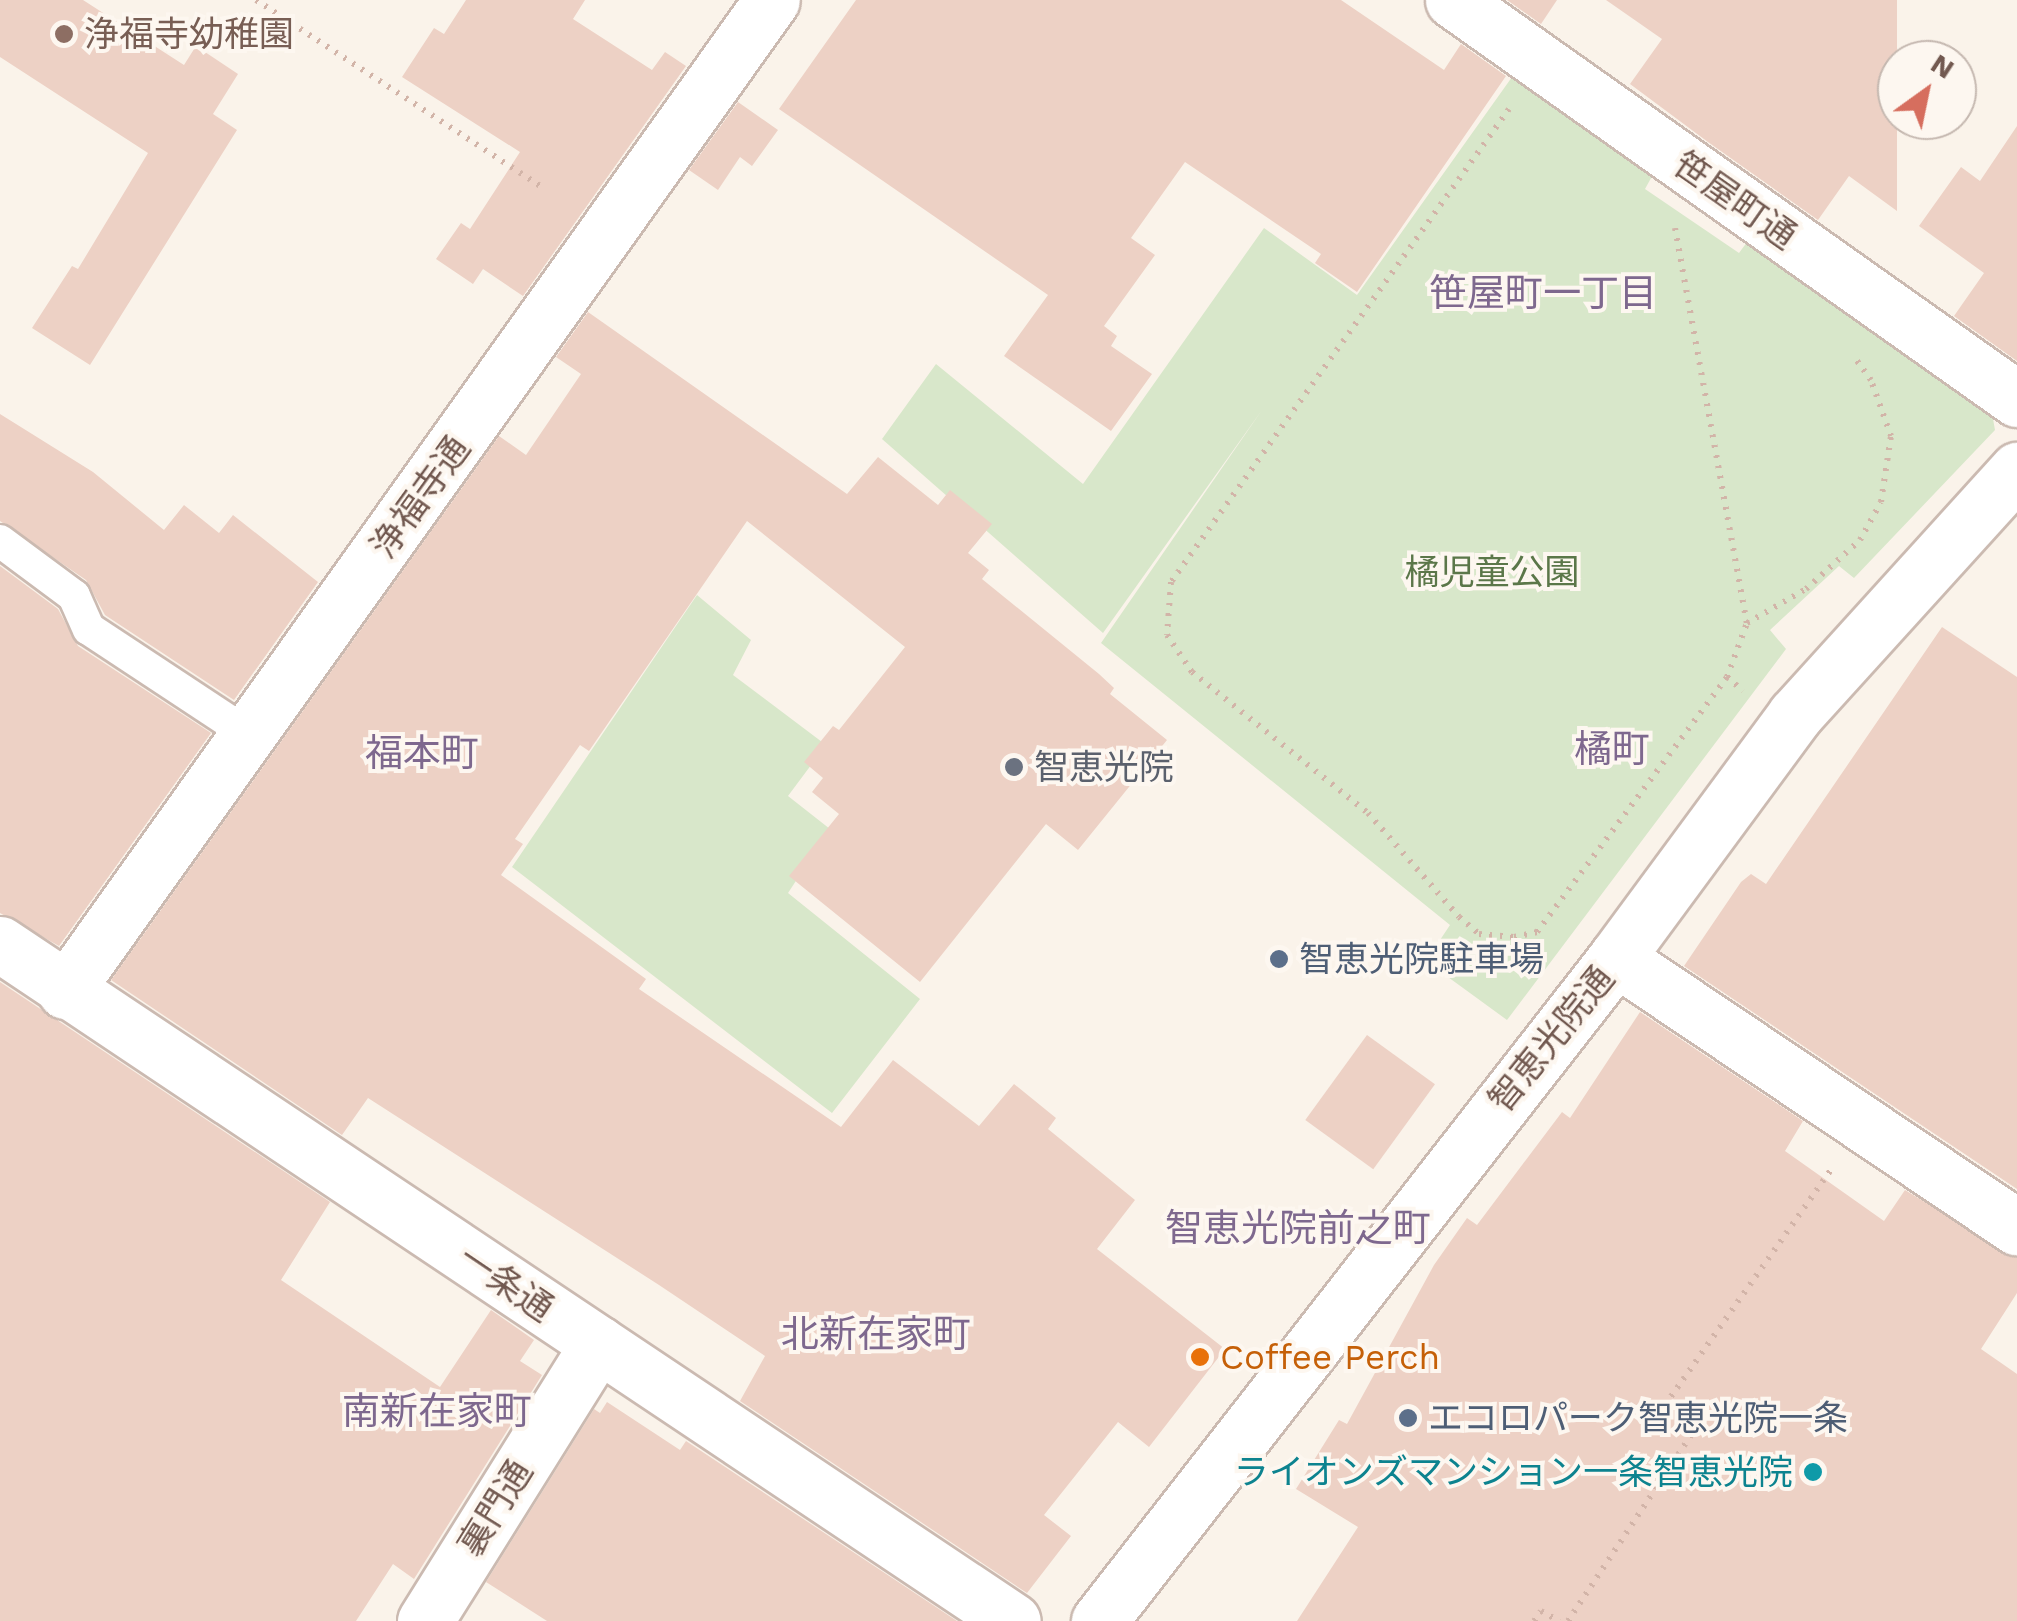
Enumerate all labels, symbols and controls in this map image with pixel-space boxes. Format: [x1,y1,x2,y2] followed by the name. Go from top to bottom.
[84,13,294,55] place label: 浄福寺幼稚園
[53,23,75,45] marker: 浄福寺幼稚園
[1877,40,1977,140] north arrow
[1925,47,1960,86] text: N
[1666,143,1804,257] street label: 笹屋町通
[1429,271,1657,317] district label: 笹屋町一丁目
[362,428,478,566] street label: 浄福寺通
[1405,551,1579,593] park label: 橘児童公園
[1574,727,1650,773] district label: 橘町
[365,731,479,777] district label: 福本町
[1034,746,1174,788] place label: 智恵光院
[1003,756,1025,778] marker: 智恵光院
[1299,938,1544,980] place label: 智恵光院駐車場
[1268,948,1290,970] marker: 智恵光院駐車場
[1480,958,1622,1120] street label: 智恵光院通
[1165,1206,1431,1252] district label: 智恵光院前之町
[451,1236,561,1330] street label: 一条通
[781,1312,971,1358] district label: 北新在家町
[1220,1336,1440,1378] place label: Coffee Perch
[1189,1346,1211,1368] marker: Coffee Perch
[342,1389,532,1435] district label: 南新在家町
[1428,1397,1848,1439] place label: エコロパーク智恵光院一条
[1397,1407,1419,1429] marker: エコロパーク智恵光院一条
[1233,1451,1793,1493] place label: ライオンズマンション一条智恵光院
[449,1452,541,1564] street label: 裏門通
[1802,1461,1824,1483] marker: ライオンズマンション一条智恵光院

